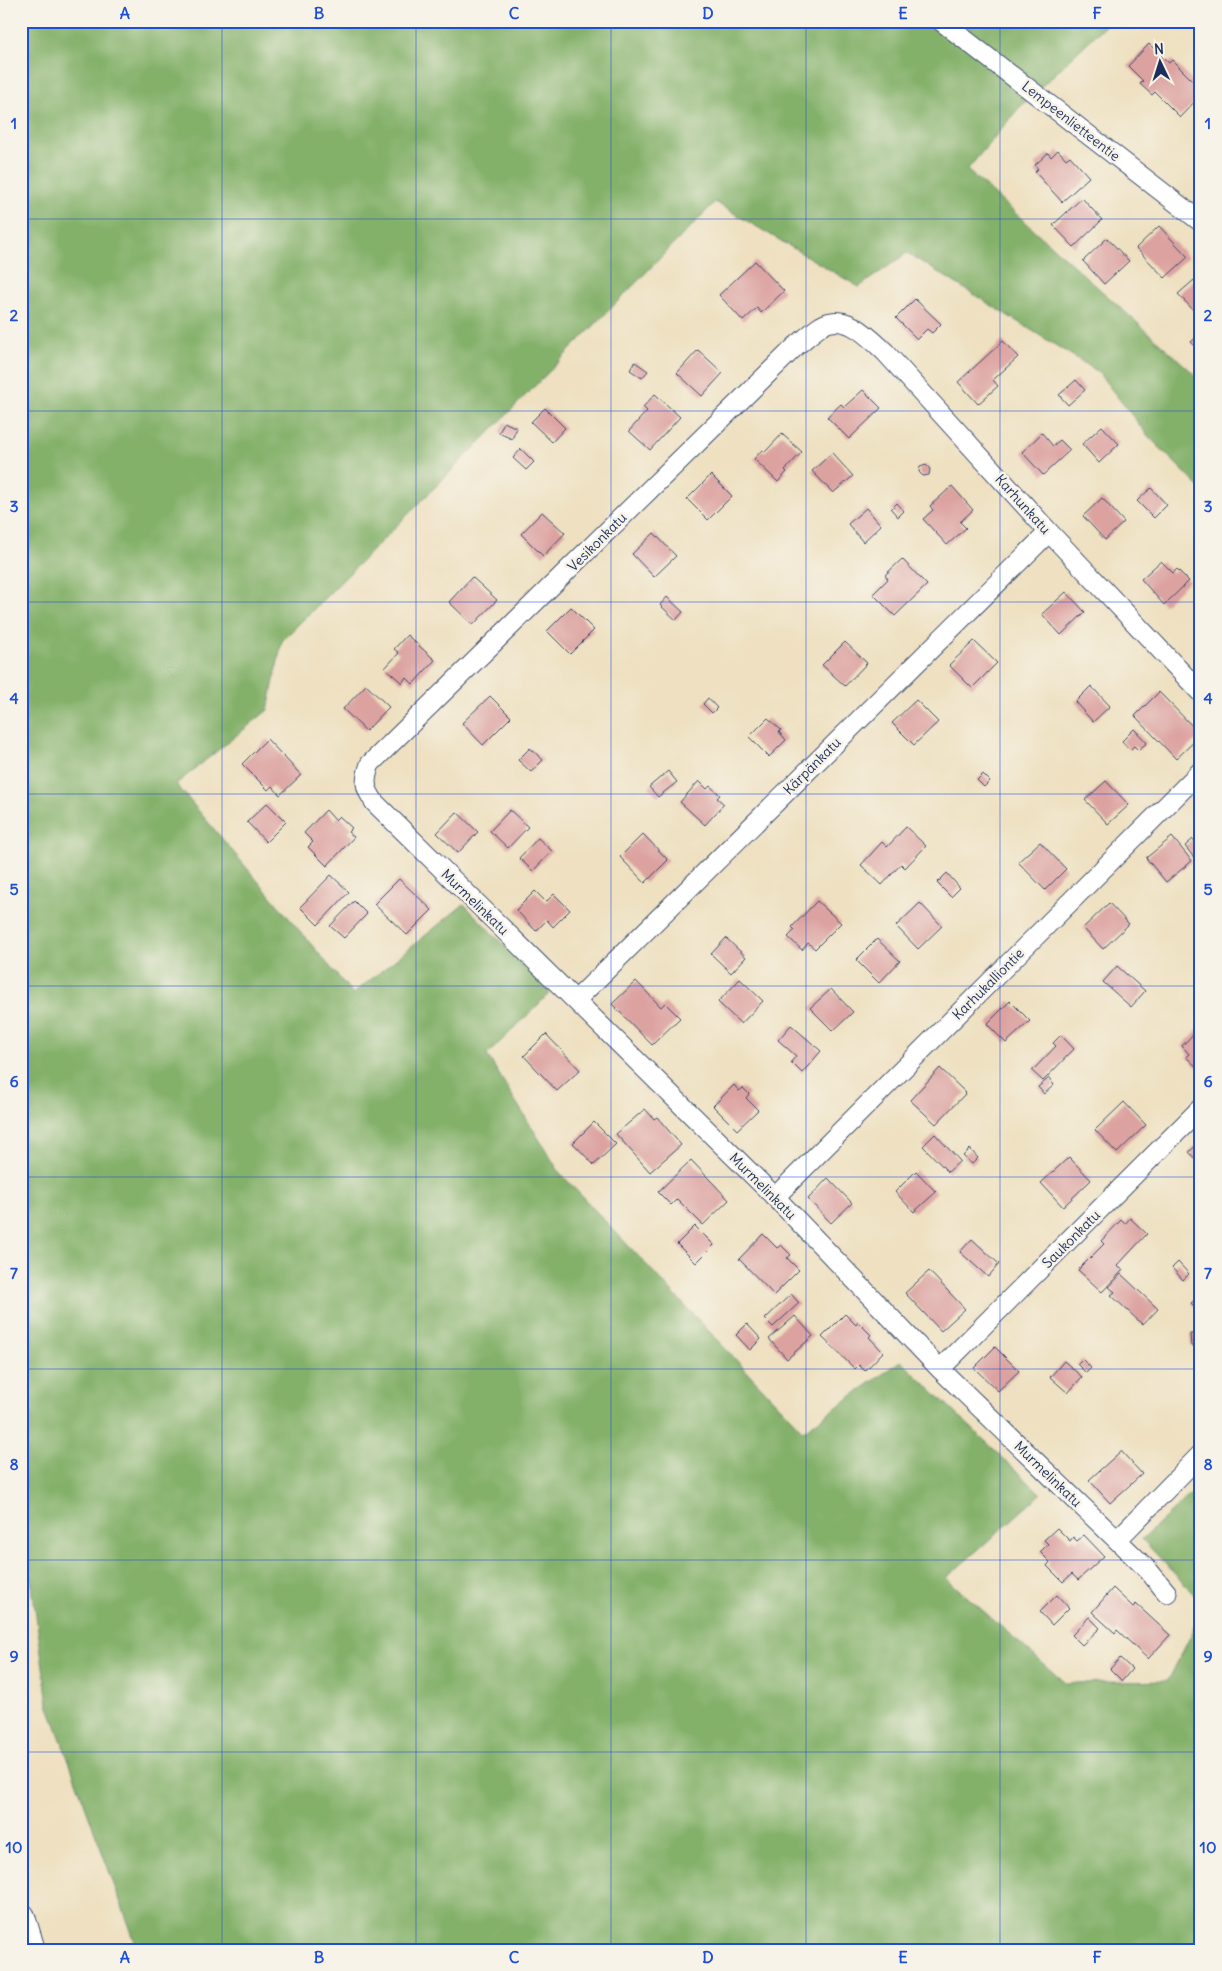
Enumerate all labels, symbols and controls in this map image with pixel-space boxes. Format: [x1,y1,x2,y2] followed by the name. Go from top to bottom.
[120,3,130,23] text: A
[314,3,325,23] text: B
[509,3,520,23] text: C
[702,3,714,23] text: D
[898,3,908,23] text: E
[1092,3,1102,23] text: F
[1134,38,1184,88] north arrow
[1154,40,1165,58] text: N
[1018,77,1124,165] street label: Lempeenlietteentie
[11,113,17,133] text: 1
[1205,113,1211,133] text: 1
[10,305,19,325] text: 2
[1204,305,1213,325] text: 2
[991,470,1055,538] street label: Karhunkatu
[9,496,19,516] text: 3
[1203,496,1213,516] text: 3
[564,509,630,575] street label: Vesikonkatu
[9,688,19,708] text: 4
[1203,688,1213,708] text: 4
[779,733,845,799] street label: Kärpänkatu
[437,865,513,939] street label: Murmelinkatu
[9,879,19,899] text: 5
[1203,879,1213,899] text: 5
[948,944,1028,1024] street label: Karhukalliontie
[9,1071,19,1091] text: 6
[1203,1071,1213,1091] text: 6
[726,1149,800,1223] street label: Murmelinkatu
[1038,1206,1104,1272] street label: Saukonkatu
[10,1263,18,1283] text: 7
[1204,1263,1212,1283] text: 7
[1010,1437,1086,1511] street label: Murmelinkatu
[9,1454,19,1474] text: 8
[1203,1454,1213,1474] text: 8
[9,1646,19,1666] text: 9
[1203,1646,1213,1666] text: 9
[6,1837,22,1857] text: 10
[1200,1837,1216,1857] text: 10
[120,1947,130,1967] text: A
[314,1947,325,1967] text: B
[509,1947,520,1967] text: C
[702,1947,714,1967] text: D
[898,1947,908,1967] text: E
[1092,1947,1102,1967] text: F

